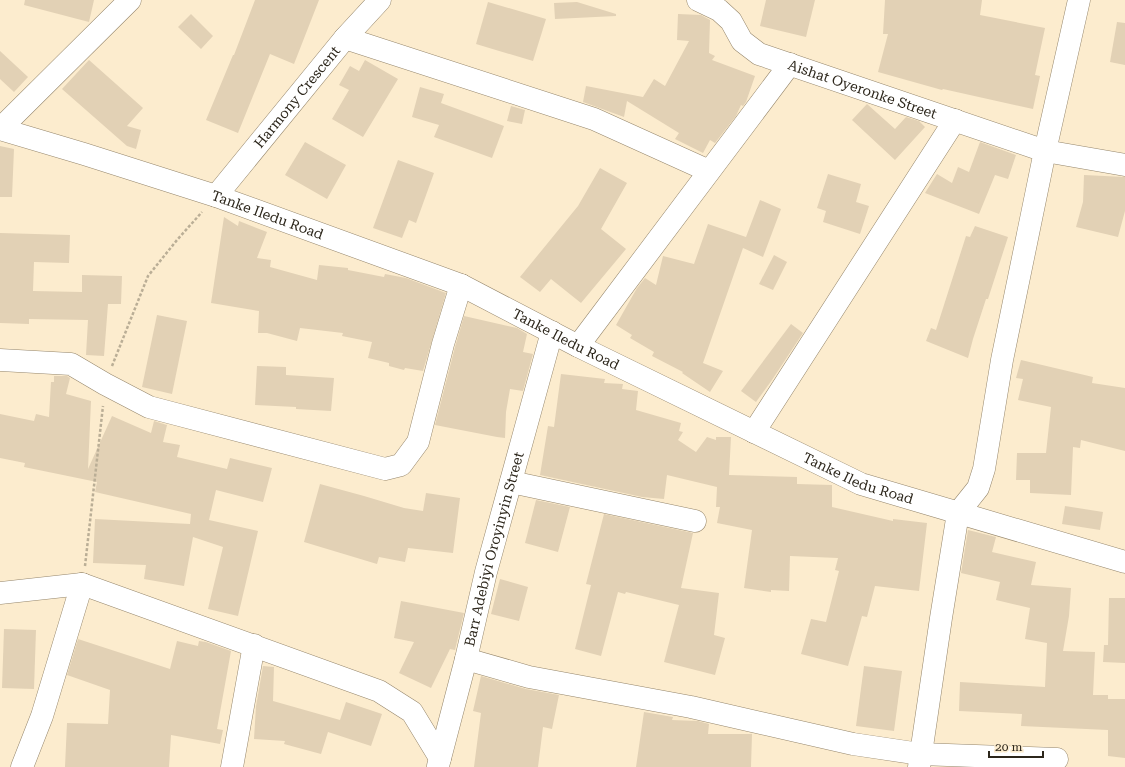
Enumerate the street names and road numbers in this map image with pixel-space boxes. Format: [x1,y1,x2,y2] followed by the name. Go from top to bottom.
[251,43,343,151] street label: Harmony Crescent
[786,56,939,122] street label: Aishat Oyeronke Street
[210,187,326,242] street label: Tanke Iledu Road
[510,305,622,373] street label: Tanke Iledu Road
[800,449,915,507] street label: Tanke Iledu Road
[461,450,527,648] street label: Barr Adebiyi Oroyinyin Street

